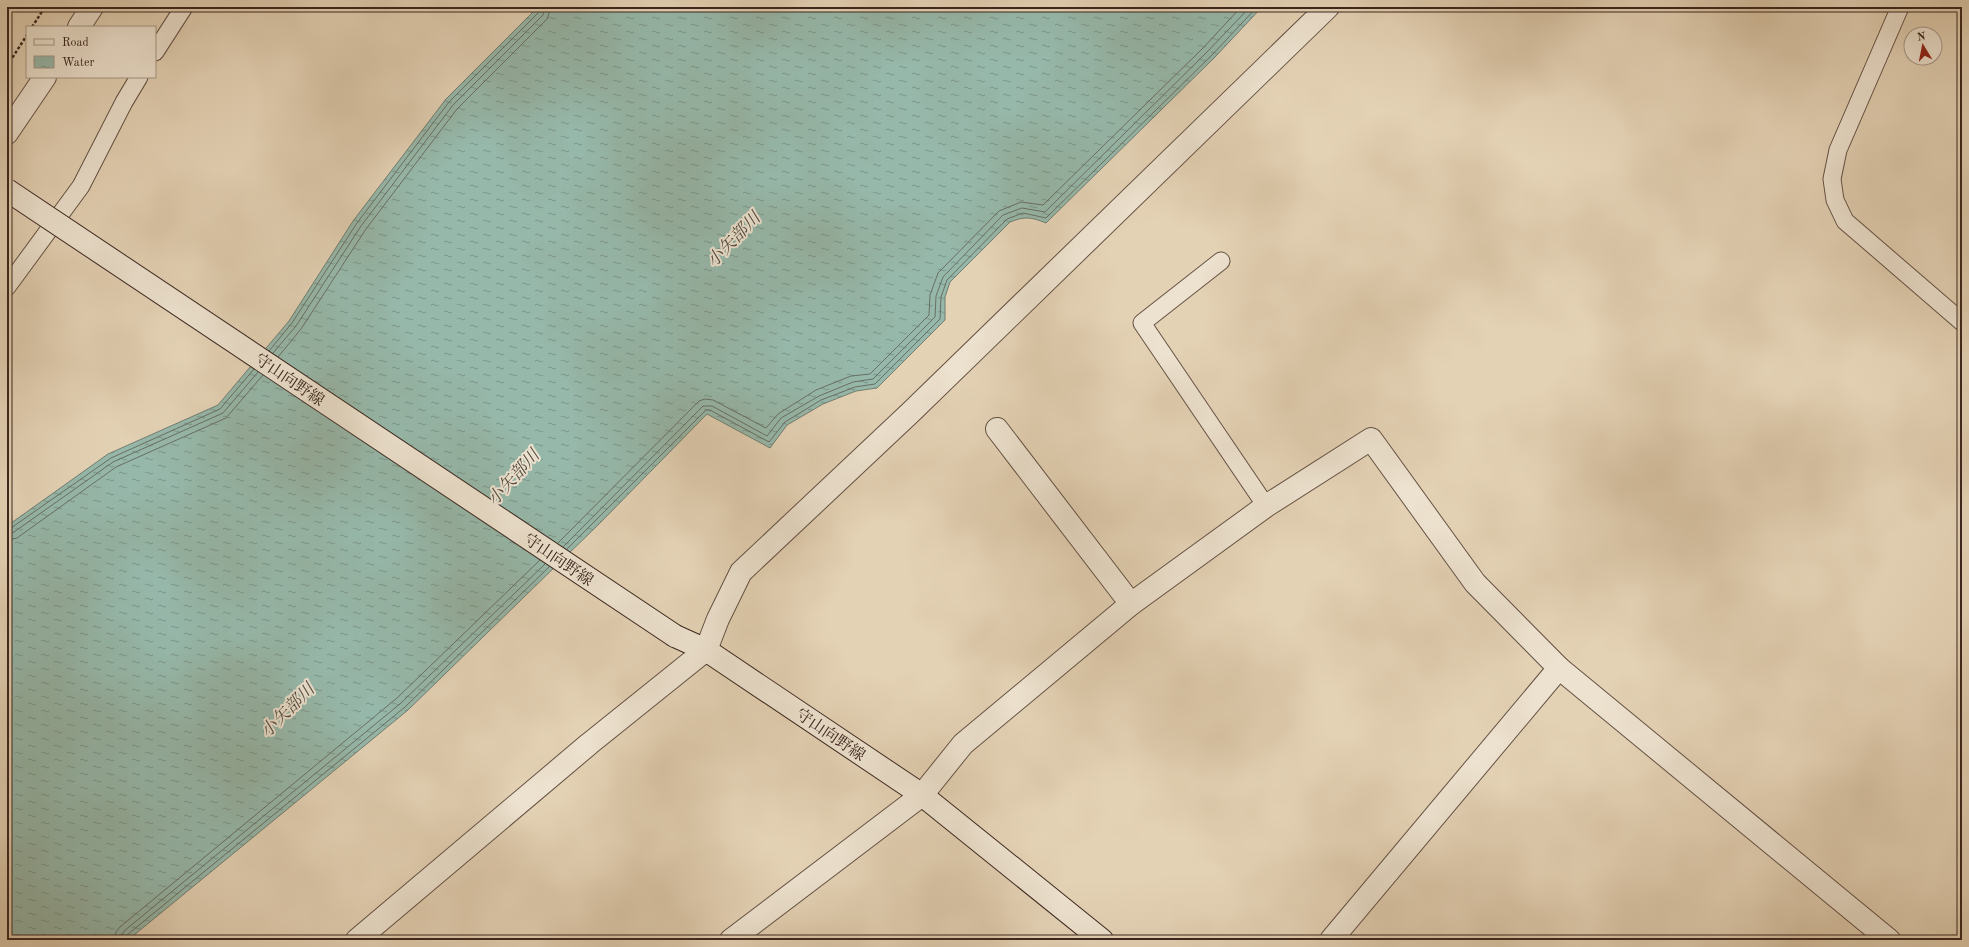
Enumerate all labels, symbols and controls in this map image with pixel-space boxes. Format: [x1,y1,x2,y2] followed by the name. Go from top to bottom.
[26,26,156,78] legend
[1903,26,1943,66] north arrow
[1916,31,1927,44] text: N
[62,37,89,49] text: Road
[62,57,95,69] text: Water
[703,207,765,270] water label: 小矢部川
[251,350,328,410] street label: 守山向野線
[484,444,545,509] water label: 小矢部川
[520,530,597,590] street label: 守山向野線
[257,678,320,741] water label: 小矢部川
[792,705,869,765] street label: 守山向野線

